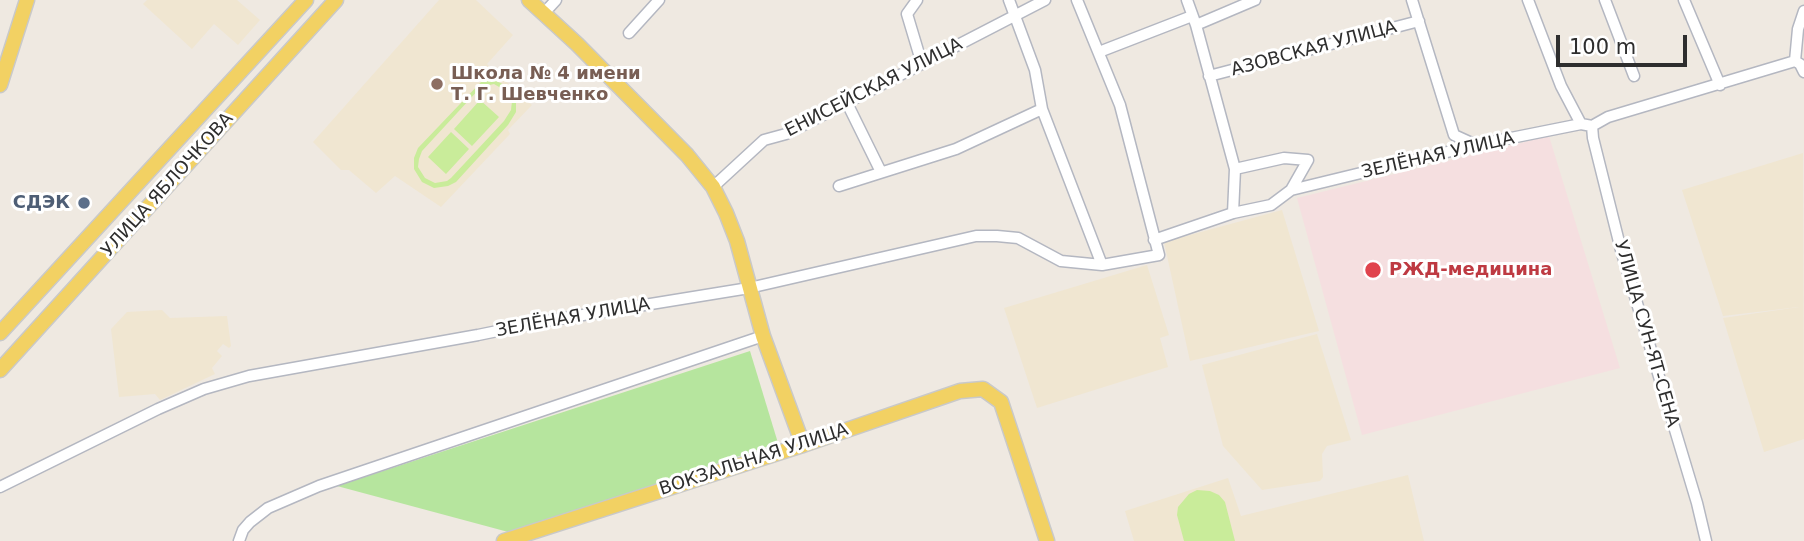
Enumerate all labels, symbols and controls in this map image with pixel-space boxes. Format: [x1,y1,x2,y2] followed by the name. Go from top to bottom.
[1229,17,1399,81] street label: АЗОВСКАЯ УЛИЦА
[1559,21,1690,65] scale bar
[782,34,966,142] street label: ЕНИСЕЙСКАЯ УЛИЦА
[1569,35,1636,59] text: 100 m
[451,63,641,106] place label: Школа № 4 имени Т. Г. Шевченко
[429,76,445,92] marker: Школа № 4 имени Т. Г. Шевченко
[98,108,238,262] street label: УЛИЦА ЯБЛОЧКОВА
[1359,128,1517,184] street label: ЗЕЛЁНАЯ УЛИЦА
[13,192,70,214] place label: СДЭК
[76,195,92,211] marker: СДЭК
[1609,238,1683,430] street label: УЛИЦА СУН-ЯТ-СЕНА
[1389,259,1552,281] place label: РЖД-медицина
[1363,260,1383,280] marker: РЖД-медицина
[494,294,652,342] street label: ЗЕЛЁНАЯ УЛИЦА
[657,419,851,501] street label: ВОКЗАЛЬНАЯ УЛИЦА

